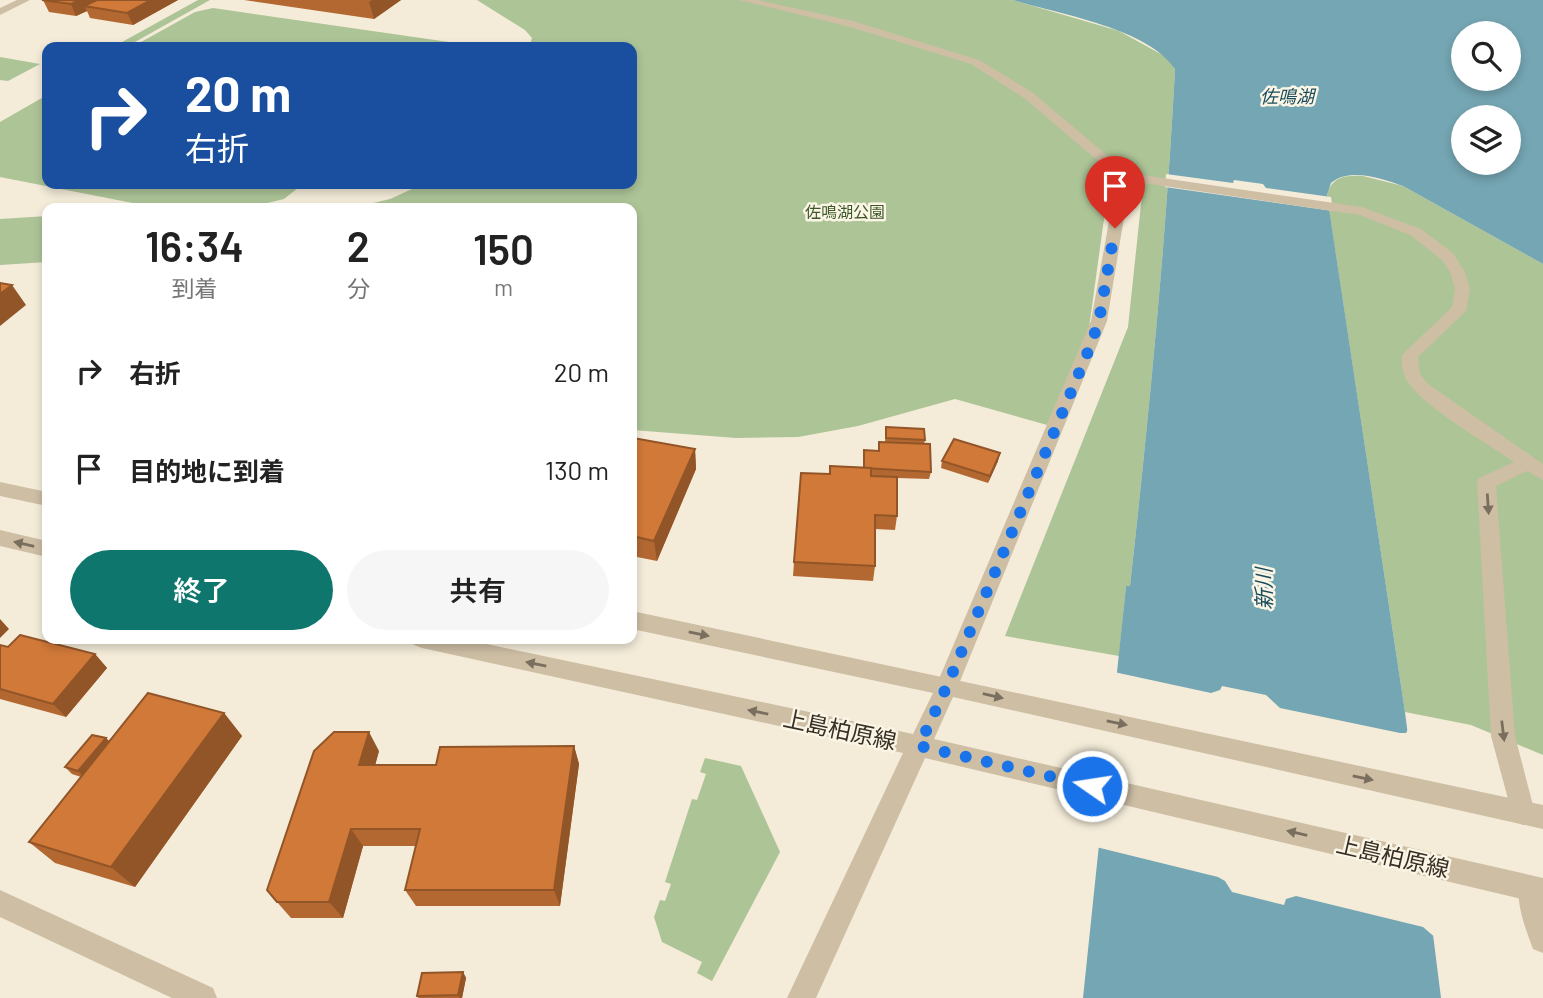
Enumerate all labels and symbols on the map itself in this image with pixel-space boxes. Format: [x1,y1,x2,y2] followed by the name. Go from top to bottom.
[1260,85,1317,107] water label: 佐鳴湖
[1085,156,1145,228] pin
[805,202,885,221] park label: 佐鳴湖公園
[1483,494,1494,516] one-way arrow
[13,538,35,549] one-way arrow
[1250,566,1276,610] water label: 新川
[688,629,710,640] one-way arrow
[525,658,547,669] one-way arrow
[982,691,1004,702] one-way arrow
[781,703,899,755] street label: 上島柏原線
[747,706,769,717] one-way arrow
[1106,718,1128,729] one-way arrow
[1498,720,1509,742] one-way arrow
[1055,749,1129,823] position arrow
[1352,772,1374,783] one-way arrow
[1286,828,1308,839] one-way arrow
[1334,829,1452,883] street label: 上島柏原線

